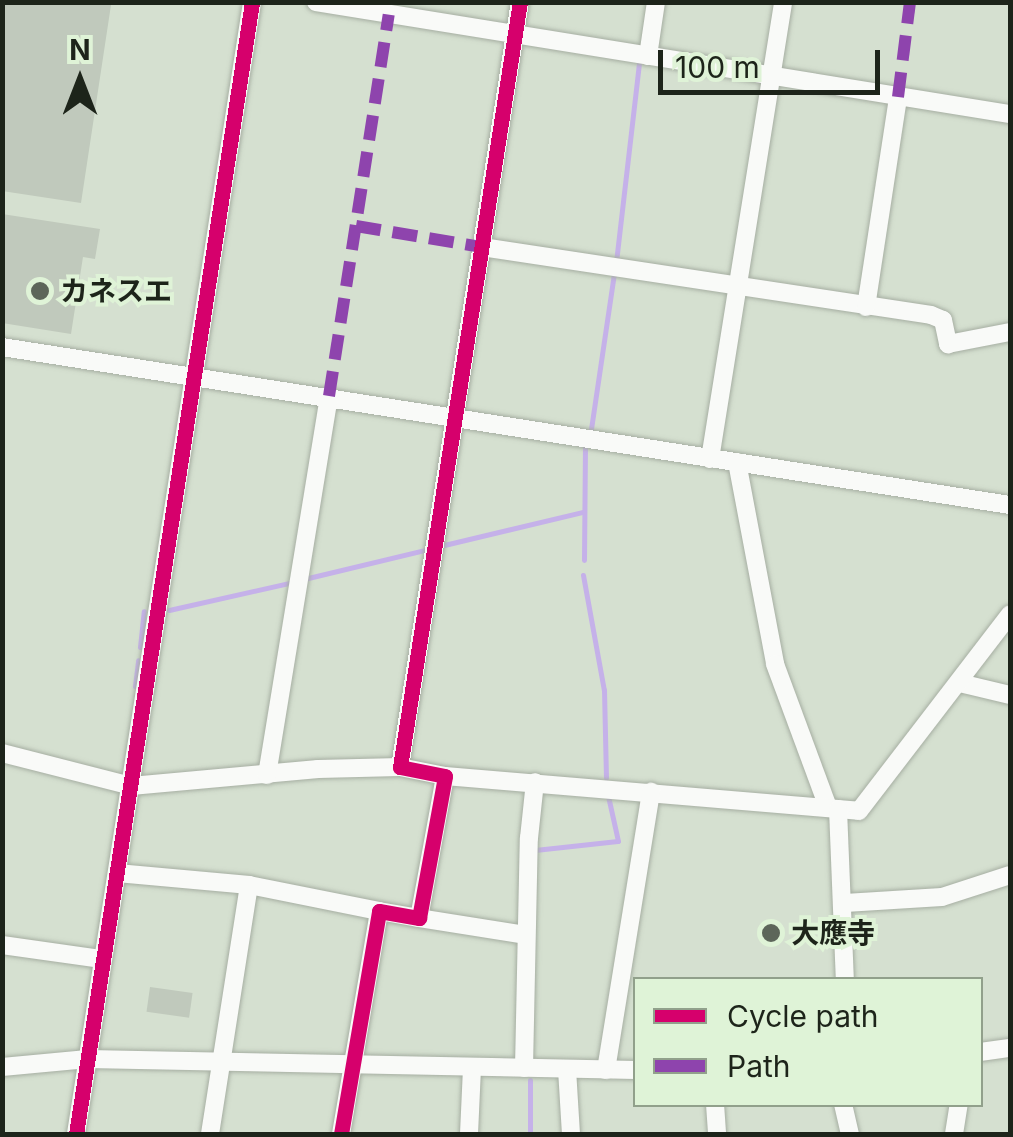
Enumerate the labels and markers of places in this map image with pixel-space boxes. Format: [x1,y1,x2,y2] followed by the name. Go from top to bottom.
[60,274,172,308] place label: カネスエ
[29,280,51,302] marker: カネスエ
[791,916,875,950] place label: 大應寺
[760,922,782,944] marker: 大應寺

